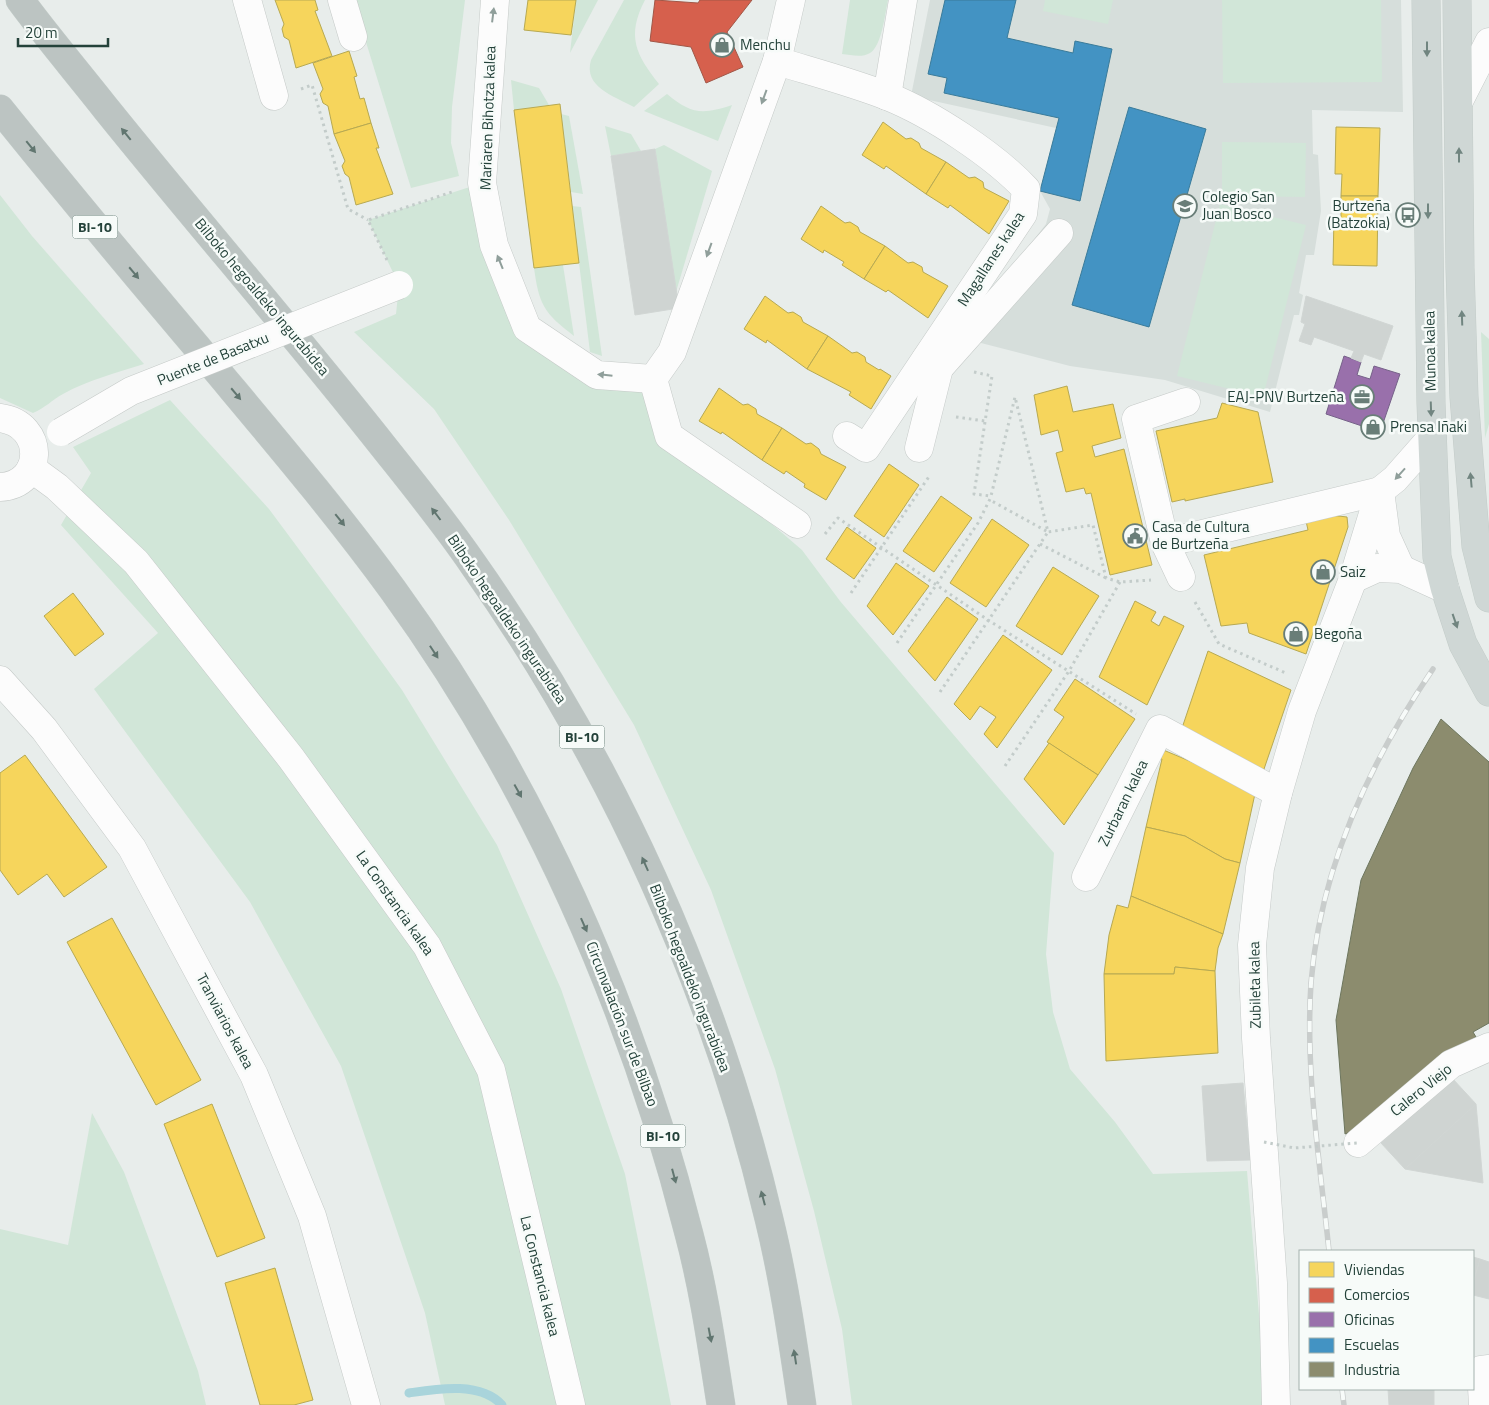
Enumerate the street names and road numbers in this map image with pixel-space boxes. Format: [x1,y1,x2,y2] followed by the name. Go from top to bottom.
[473,45,502,191] street label: Mariaren Bihotza kalea
[951,206,1030,311] street label: Magallanes kalea
[189,213,336,381] street label: Bilboko hegoaldeko ingurabidea
[72,216,118,238] road number: BI-10
[1417,310,1442,391] street label: Munoa kalea
[153,326,272,391] street label: Puente de Basatxu
[442,529,573,708] street label: Bilboko hegoaldeko ingurabidea
[560,726,604,749] road number: BI-10
[1092,755,1154,850] street label: Zurbaran kalea
[351,845,441,960] street label: La Constancia kalea
[644,880,737,1076] street label: Bilboko hegoaldeko ingurabidea
[580,938,665,1110] street label: Circunvalación sur de Bilbao
[1242,941,1267,1029] street label: Zubileta kalea
[191,969,261,1073] street label: Tranviarios kalea
[1385,1057,1457,1122] street label: Calero Viejo
[640,1124,686,1148] road number: BI-10
[514,1213,567,1339] street label: La Constancia kalea

